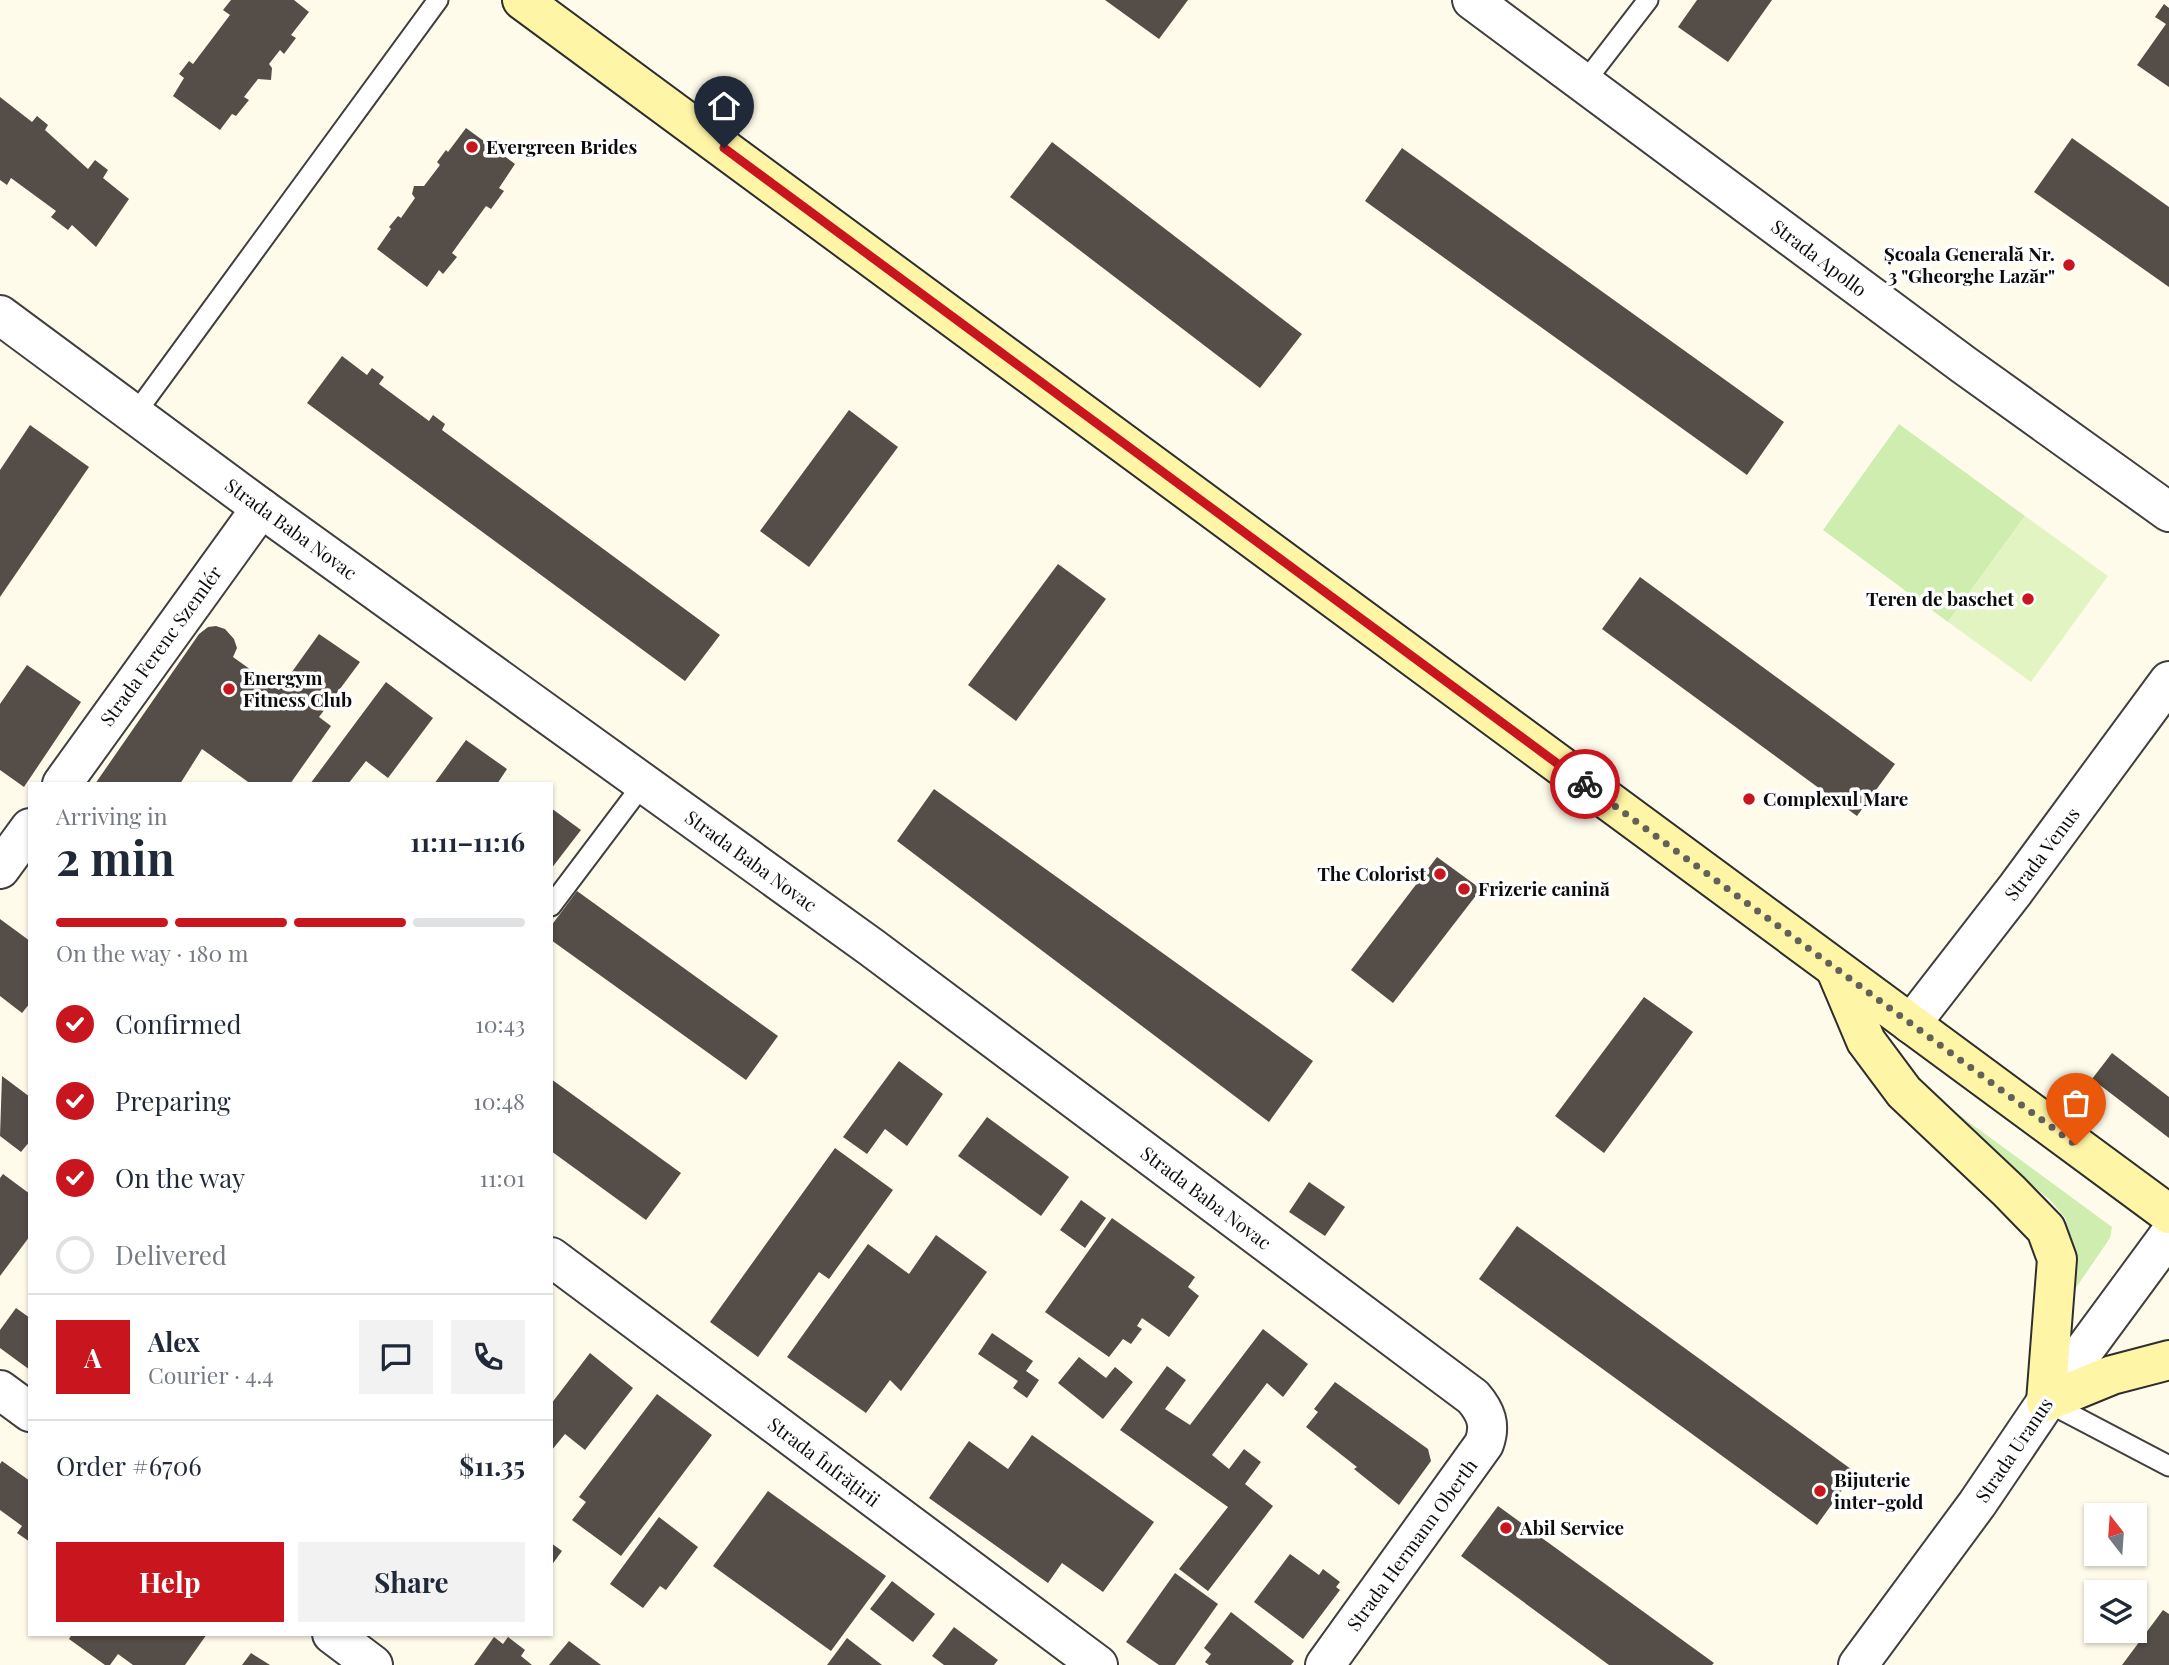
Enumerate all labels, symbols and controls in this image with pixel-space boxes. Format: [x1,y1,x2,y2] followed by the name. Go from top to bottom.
[694,76,754,148] pin
[705,87,743,125] icon: home
[486,133,637,159] place label: Evergreen Brides
[464,139,480,155] marker: Evergreen Brides
[1766,213,1873,302] street label: Strada Apollo
[1884,240,2055,288] place label: Școala Generală Nr. 3 "Gheorghe Lazăr"
[2061,257,2077,273] marker: Școala Generală Nr. 3 "Gheorghe Lazăr"
[220,472,363,585] street label: Strada Baba Novac
[93,560,227,731] street label: Strada Ferenc Szemlér
[1866,585,2014,611] place label: Teren de baschet
[2020,591,2036,607] marker: Teren de baschet
[243,664,352,712] place label: Energym Fitness Club
[221,681,237,697] marker: Energym Fitness Club
[1550,749,1620,819] courier
[1566,765,1604,803] icon: bike
[1763,785,1908,811] place label: Complexul Mare
[1741,791,1757,807] marker: Complexul Mare
[56,800,168,831] text: Arriving in
[1998,801,2085,905] street label: Strada Venus
[680,804,823,917] street label: Strada Baba Novac
[410,824,525,859] text: 11:11–11:16
[56,826,175,888] text: 2 min
[1317,860,1426,886] place label: The Colorist
[1432,866,1448,882] marker: The Colorist
[1478,875,1610,901] place label: Frizerie canină
[1456,881,1472,897] marker: Frizerie canină
[56,937,248,968] text: On the way · 180 m
[56,1005,94,1043] icon: check
[115,1006,242,1041] text: Confirmed
[475,1008,525,1039] text: 10:43
[2046,1073,2106,1145] pin
[56,1082,94,1120] icon: check
[115,1083,231,1118] text: Preparing
[2057,1084,2095,1122] icon: bag
[473,1085,525,1116] text: 10:48
[1136,1140,1277,1255] street label: Strada Baba Novac
[56,1159,94,1197] icon: check
[115,1160,245,1195] text: On the way
[480,1162,525,1193] text: 11:01
[115,1237,227,1272] text: Delivered
[359,1320,433,1394] button: chat
[451,1320,525,1394] button: phone
[148,1324,200,1359] text: Alex
[84,1340,102,1375] text: A
[148,1359,274,1390] text: Courier · 4.4
[1968,1392,2058,1507] street label: Strada Uranus
[763,1411,886,1512] street label: Strada Înfrățirii
[56,1448,202,1483] text: Order #6706
[459,1448,525,1483] text: $11.35
[1340,1453,1482,1636] street label: Strada Hermann Oberth
[1834,1466,1924,1514] place label: Bijuterie inter-gold
[1812,1483,1828,1499] marker: Bijuterie inter-gold
[2084,1503,2147,1566] north arrow
[2084,1503,2147,1643] map controls
[1519,1514,1624,1540] place label: Abil Service
[1498,1520,1514,1536] marker: Abil Service
[56,1542,284,1622] button: Help
[298,1542,525,1622] button: Share
[2084,1580,2147,1643] button: layers

